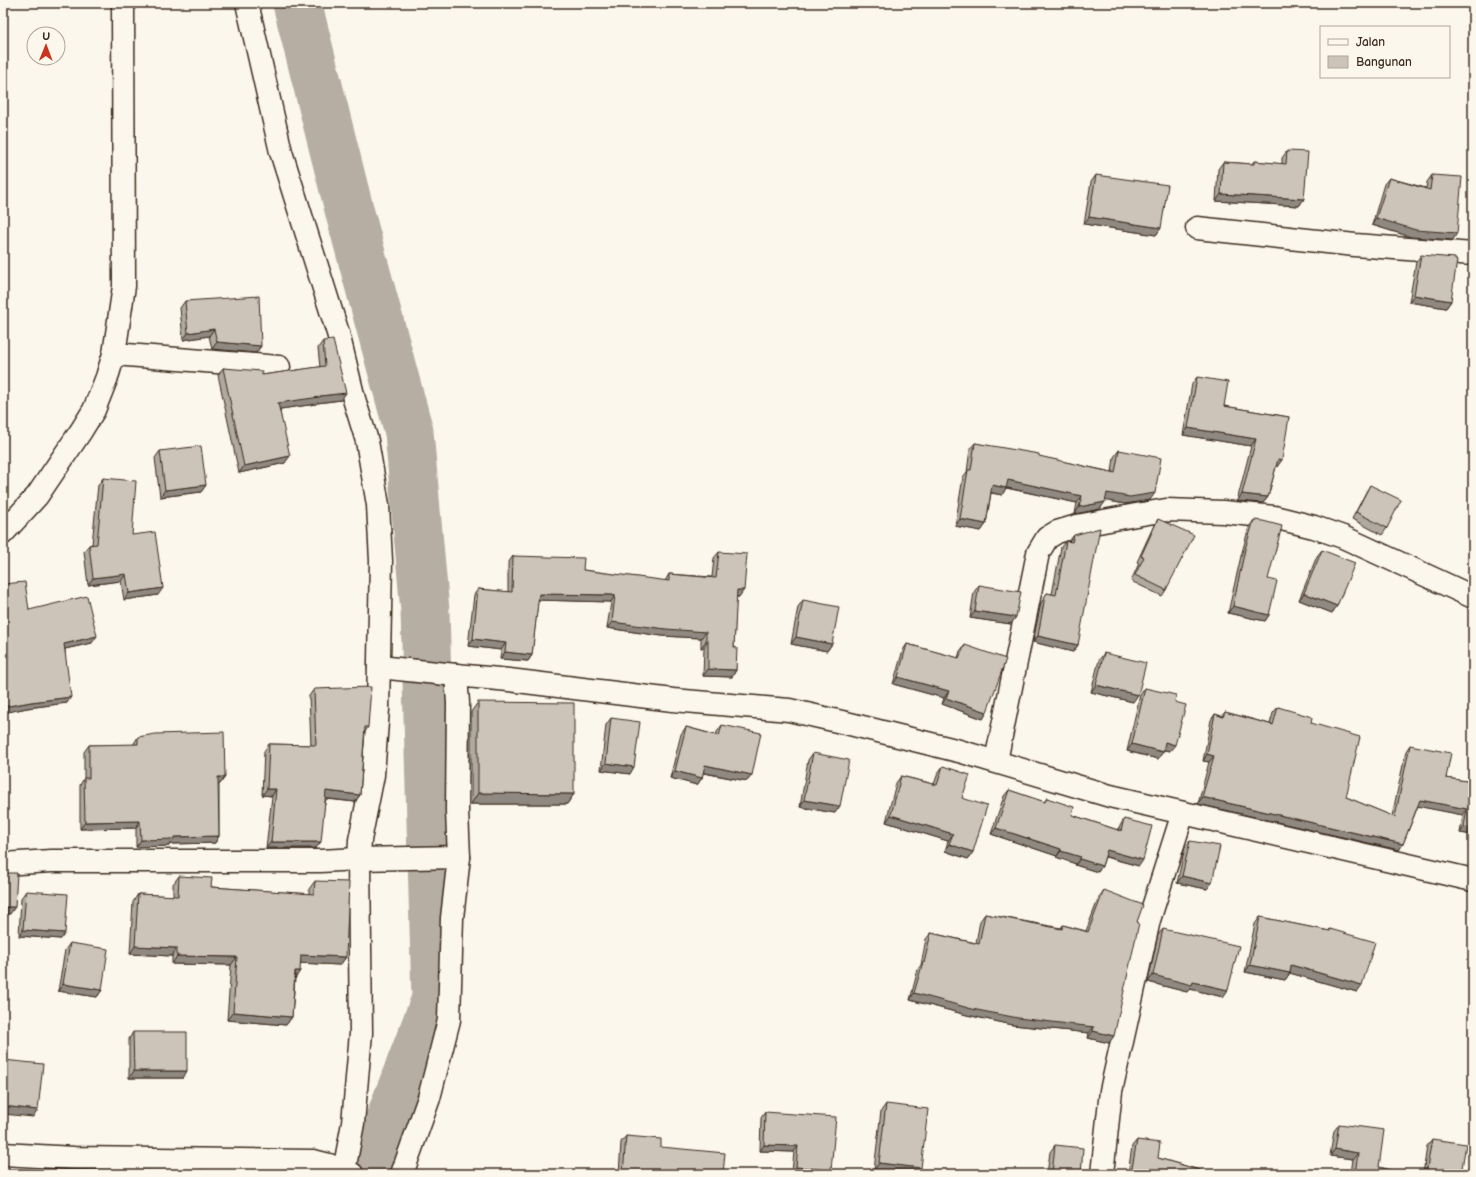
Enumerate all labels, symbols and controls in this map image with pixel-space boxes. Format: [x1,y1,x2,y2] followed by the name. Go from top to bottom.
[26,26,66,66] north arrow
[1320,26,1450,78] legend
[42,30,50,43] text: U
[1356,35,1385,50] text: Jalan
[1356,55,1412,70] text: Bangunan

